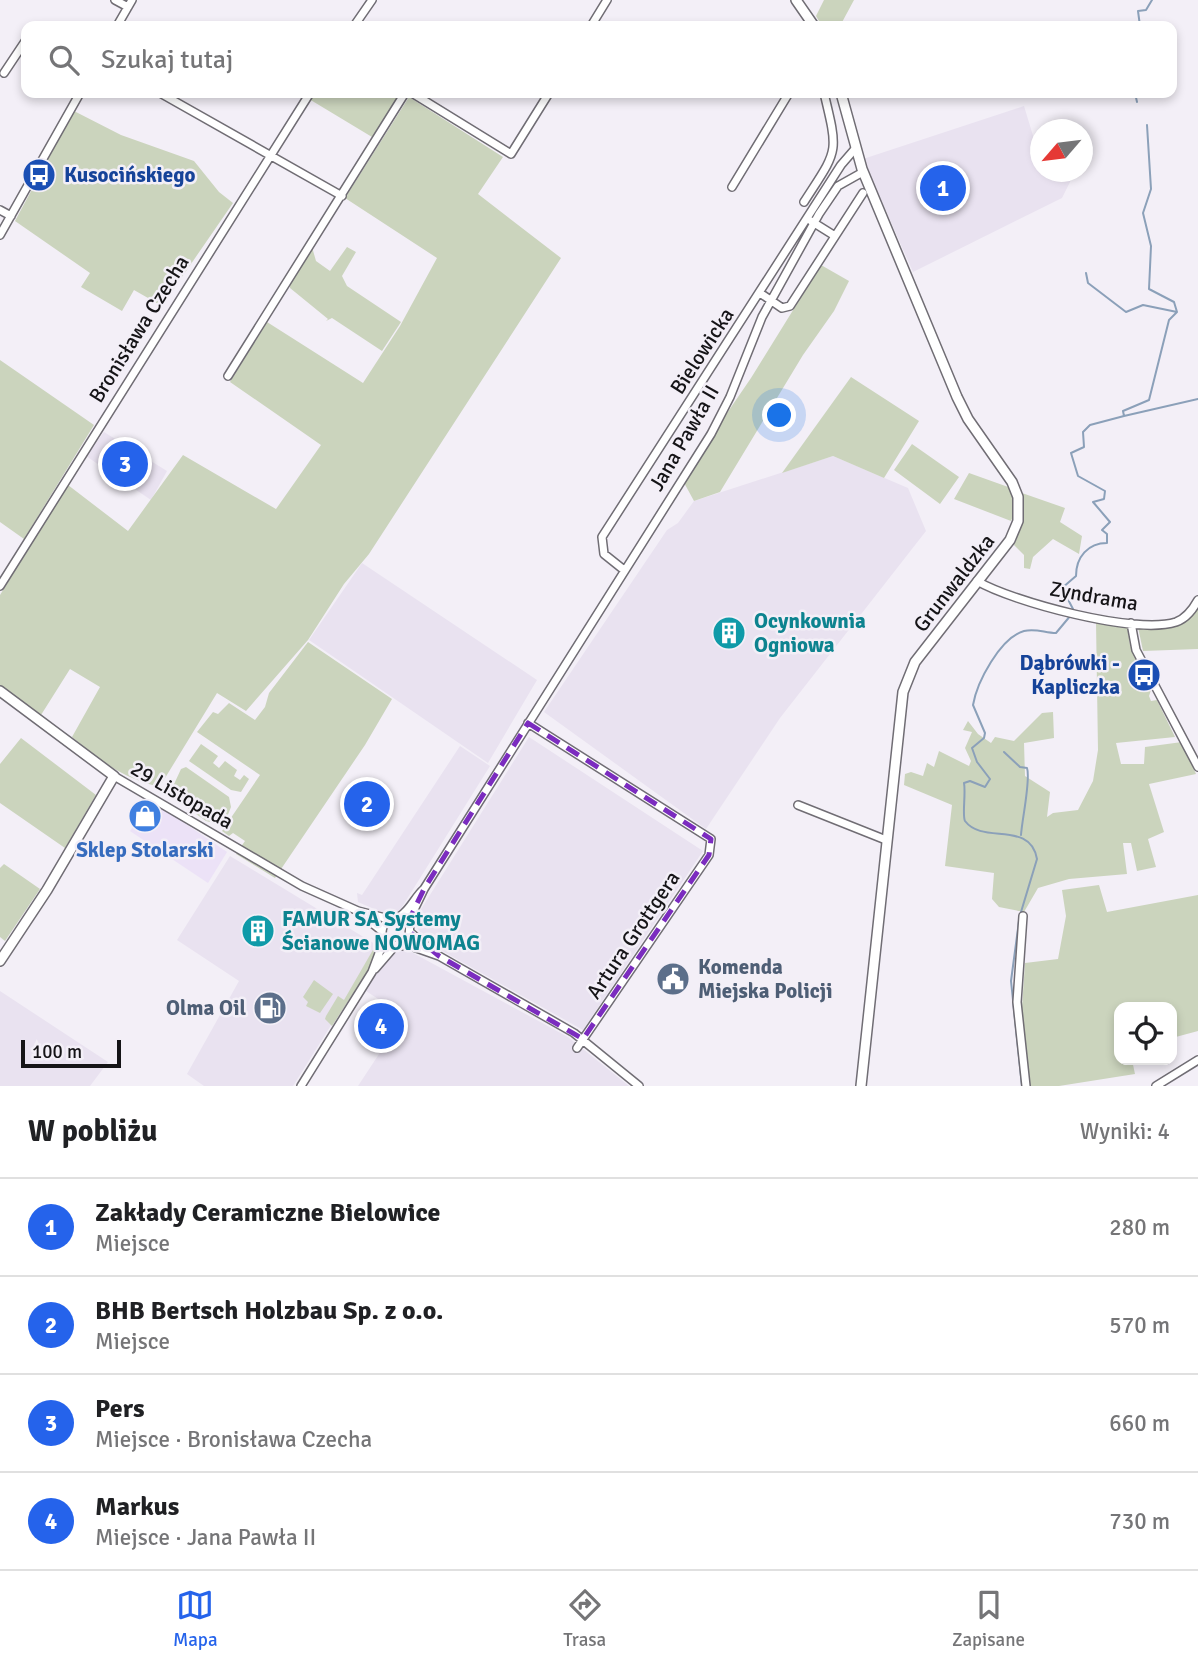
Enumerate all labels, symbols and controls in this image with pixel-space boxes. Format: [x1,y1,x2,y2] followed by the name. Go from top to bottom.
[21,21,1177,98] search box
[45,41,83,79] icon: search
[101,44,233,76] text: Szukaj tutaj
[1030,119,1093,182] north arrow
[20,156,58,194] bus stop icon: Kusocińskiego
[64,162,196,188] place label: Kusocińskiego
[920,162,966,214] pin: 1
[83,251,195,407] street label: Bronisława Czecha
[664,303,740,399] street label: Bielowicka
[643,380,725,496] street label: Jana Pawła II
[762,398,796,432] your location
[102,438,148,490] pin: 3
[908,529,1000,637] street label: Grunwaldzka
[1048,575,1140,617] street label: Zyndrama
[754,608,866,658] place label: Ocynkownia Ogniowa
[710,614,748,652] building icon: Ocynkownia Ogniowa
[1020,650,1120,700] place label: Dąbrówki - Kapliczka
[1125,656,1163,694] bus stop icon: Dąbrówki - Kapliczka
[126,755,238,835] street label: 29 Listopada
[344,778,390,830] pin: 2
[126,797,164,835] shop icon: Sklep Stolarski
[76,837,214,863] place label: Sklep Stolarski
[581,866,685,1004] street label: Artura Grottgera
[282,906,480,956] place label: FAMUR SA Systemy Ścianowe NOWOMAG
[239,912,277,950] building icon: FAMUR SA Systemy Ścianowe NOWOMAG
[698,954,833,1004] place label: Komenda Miejska Policji
[654,960,692,998] public building icon: Komenda Miejska Policji
[251,989,289,1027] fuel station icon: Olma Oil
[166,995,246,1021] place label: Olma Oil
[358,1000,404,1052] pin: 4
[1114,1002,1177,1065] map controls
[1114,1002,1177,1065] button: locate
[21,1037,121,1069] scale bar
[32,1040,82,1064] text: 100 m
[28,1113,157,1150] text: W pobliżu
[1080,1117,1170,1146] text: Wyniki: 4
[95,1197,440,1229] text: Zakłady Ceramiczne Bielowice
[45,1213,57,1242] text: 1
[1109,1213,1170,1242] text: 280 m
[95,1229,170,1258] text: Miejsce
[95,1295,444,1327] text: BHB Bertsch Holzbau Sp. z o.o.
[45,1311,57,1340] text: 2
[1109,1311,1170,1340] text: 570 m
[95,1327,170,1356] text: Miejsce
[95,1393,144,1425] text: Pers
[45,1409,57,1438] text: 3
[1109,1409,1170,1438] text: 660 m
[95,1425,372,1454] text: Miejsce · Bronisława Czecha
[95,1491,179,1523] text: Markus
[45,1507,57,1536] text: 4
[1109,1507,1170,1536] text: 730 m
[95,1523,316,1552] text: Miejsce · Jana Pawła II
[173,1586,218,1652] tab: Mapa
[563,1586,606,1652] tab: Trasa
[952,1586,1025,1652] tab: Zapisane

